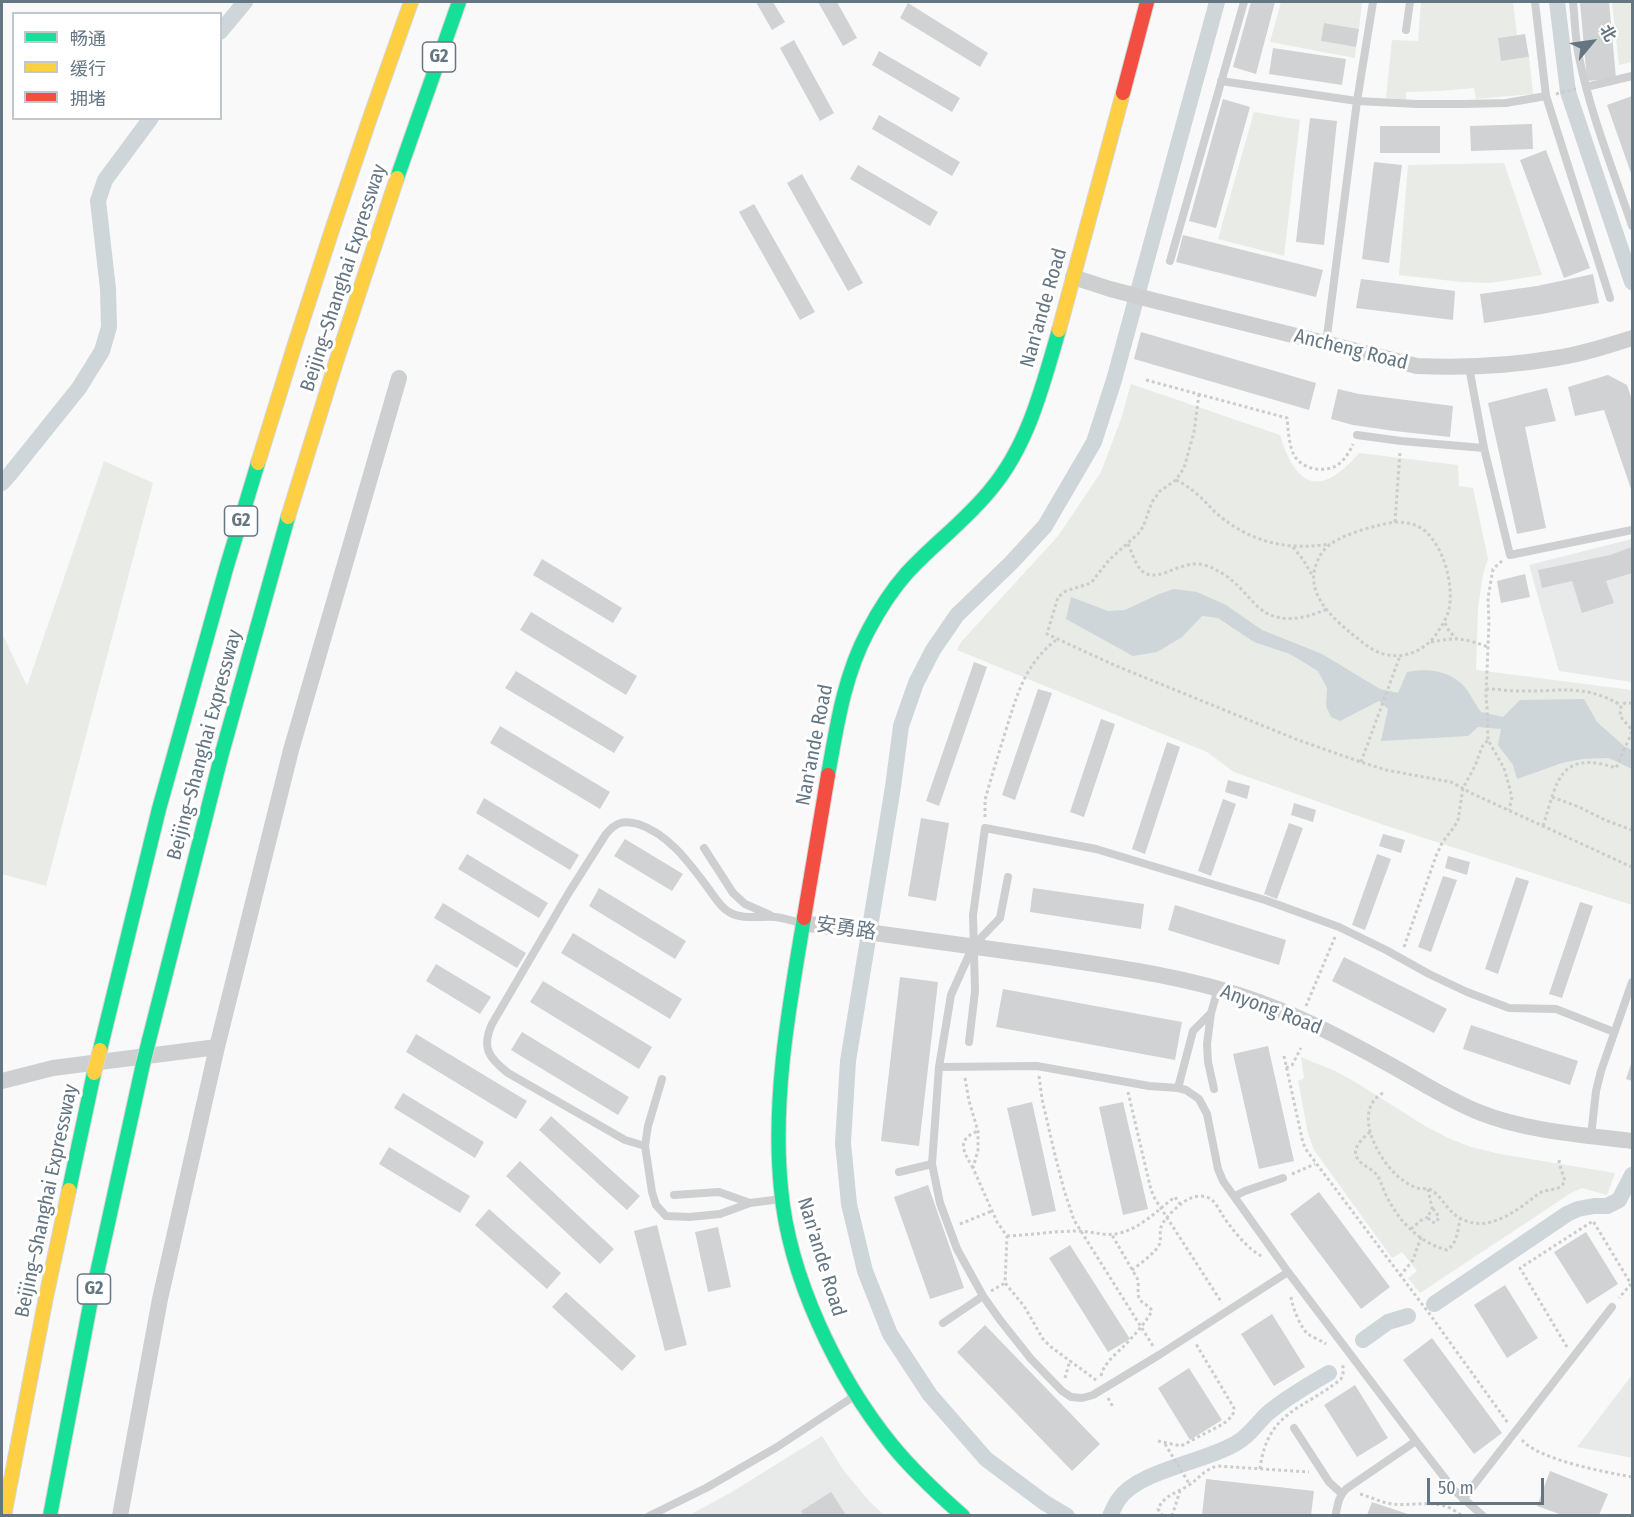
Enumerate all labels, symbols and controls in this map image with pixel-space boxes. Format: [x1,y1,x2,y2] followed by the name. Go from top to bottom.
[12,12,222,120] legend
[1562,12,1622,72] north arrow
[1596,21,1620,45] text: 北
[70,28,106,50] text: 畅通
[422,42,456,72] road number: G2
[70,58,106,80] text: 缓行
[70,88,106,110] text: 拥堵
[296,161,392,395] street label: Beijing–Shanghai Expressway
[1015,246,1073,370] street label: Nan'ande Road
[1292,324,1410,376] street label: Ancheng Road
[224,506,258,536] road number: G2
[163,627,247,863] street label: Beijing–Shanghai Expressway
[791,682,839,808] street label: Nan'ande Road
[815,913,877,945] street label: 安勇路
[1217,980,1325,1040] street label: Anyong Road
[11,1082,83,1320] street label: Beijing–Shanghai Expressway
[792,1195,850,1319] street label: Nan'ande Road
[78,1274,110,1304] road number: G2
[1430,1466,1547,1504] scale bar
[1438,1477,1474,1499] text: 50 m

